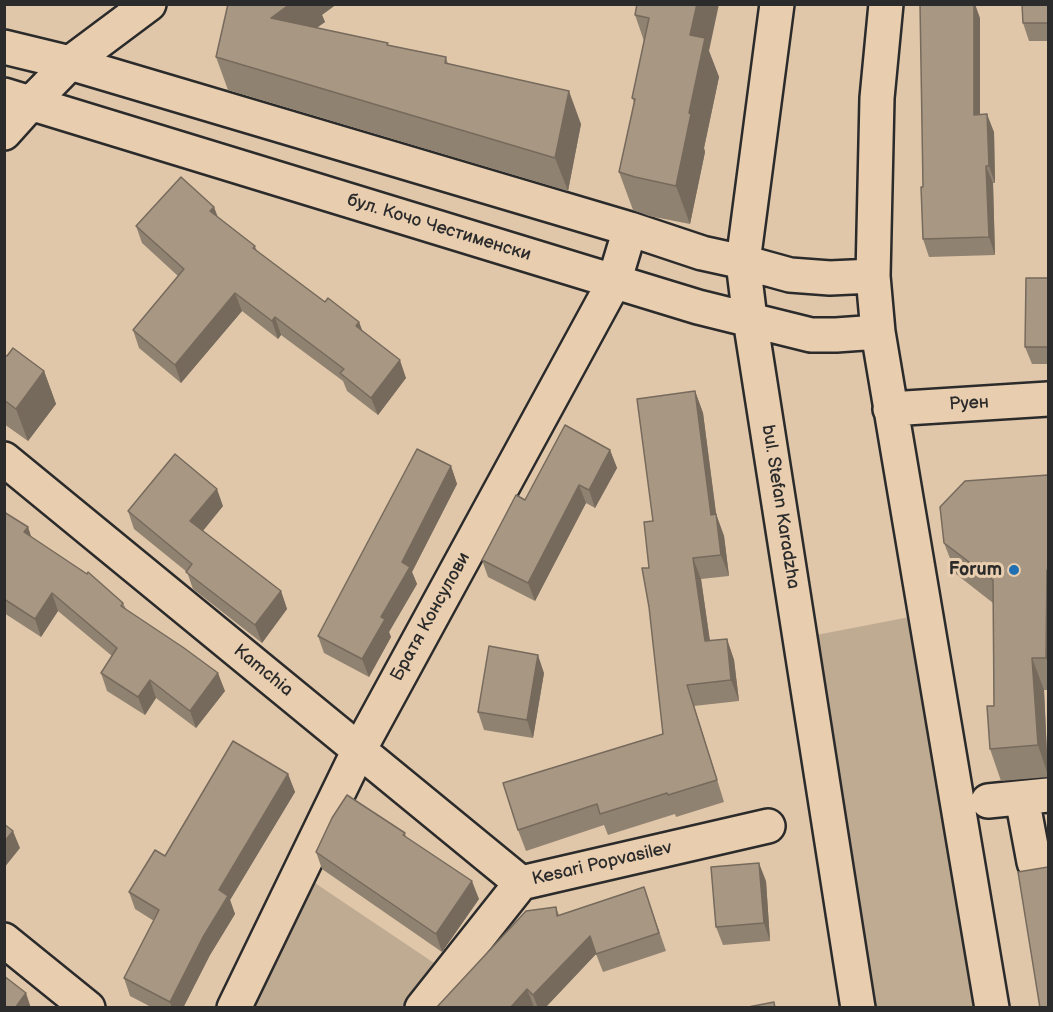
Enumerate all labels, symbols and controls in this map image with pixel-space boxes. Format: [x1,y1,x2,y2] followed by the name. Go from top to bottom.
[344,190,534,266] street label: бул. Кочо Честименски
[949,392,989,416] street label: Руен
[756,423,804,591] street label: bul. Stefan Karadzha
[387,549,475,685] street label: Братя Консулови
[949,559,1002,581] place label: Forum
[1007,563,1021,577] marker: Forum
[229,640,297,702] street label: Kamchia
[530,837,674,891] street label: Kesari Popvasilev

